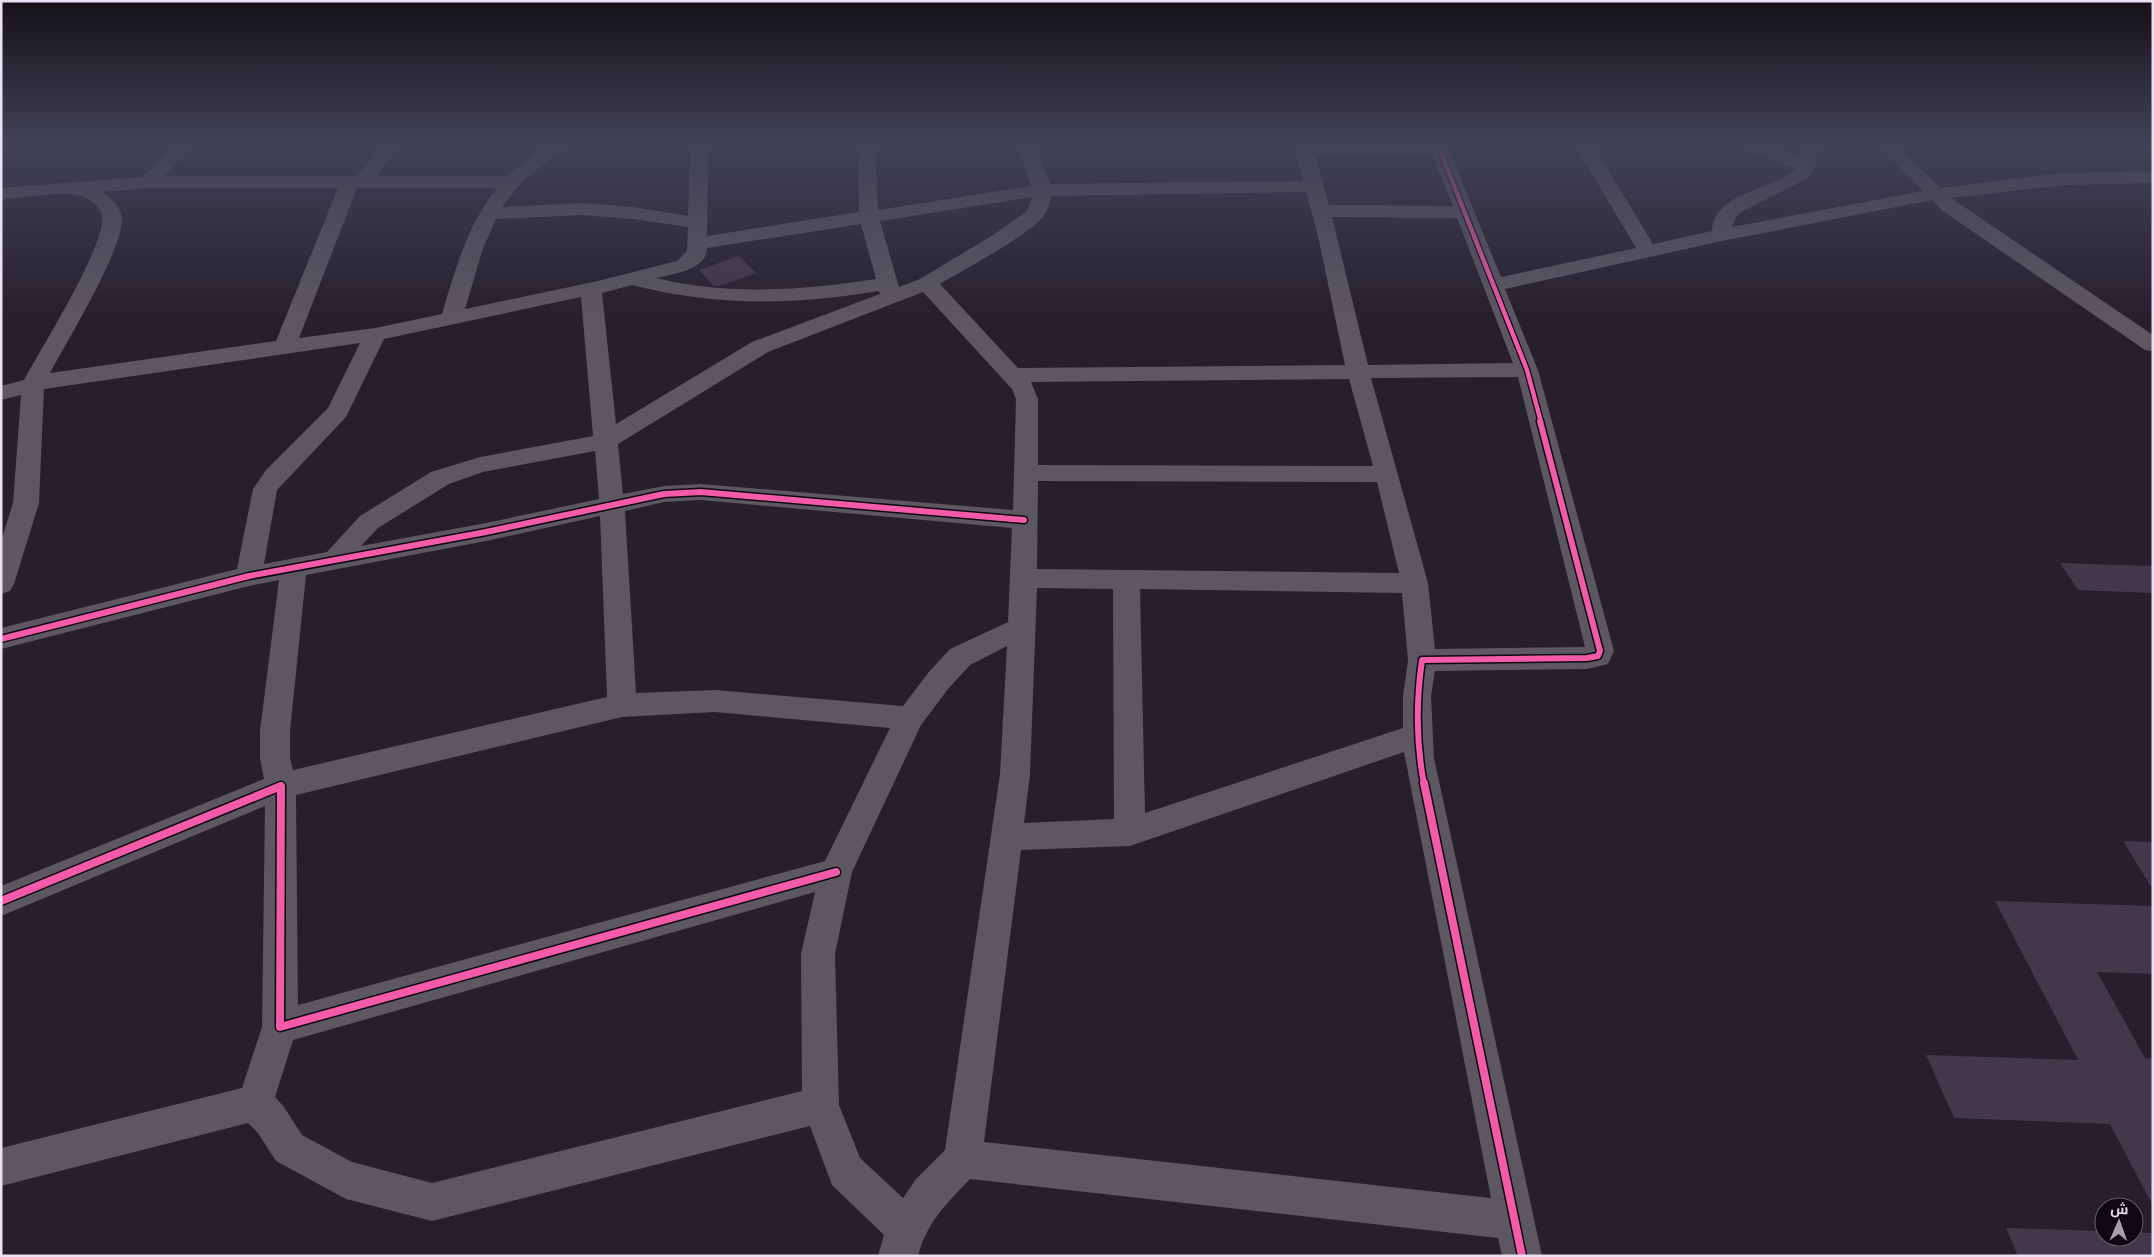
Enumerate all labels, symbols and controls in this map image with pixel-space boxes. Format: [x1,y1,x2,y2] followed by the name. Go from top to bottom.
[2110,1196,2129,1222] text: ش
[2094,1197,2144,1247] north arrow

